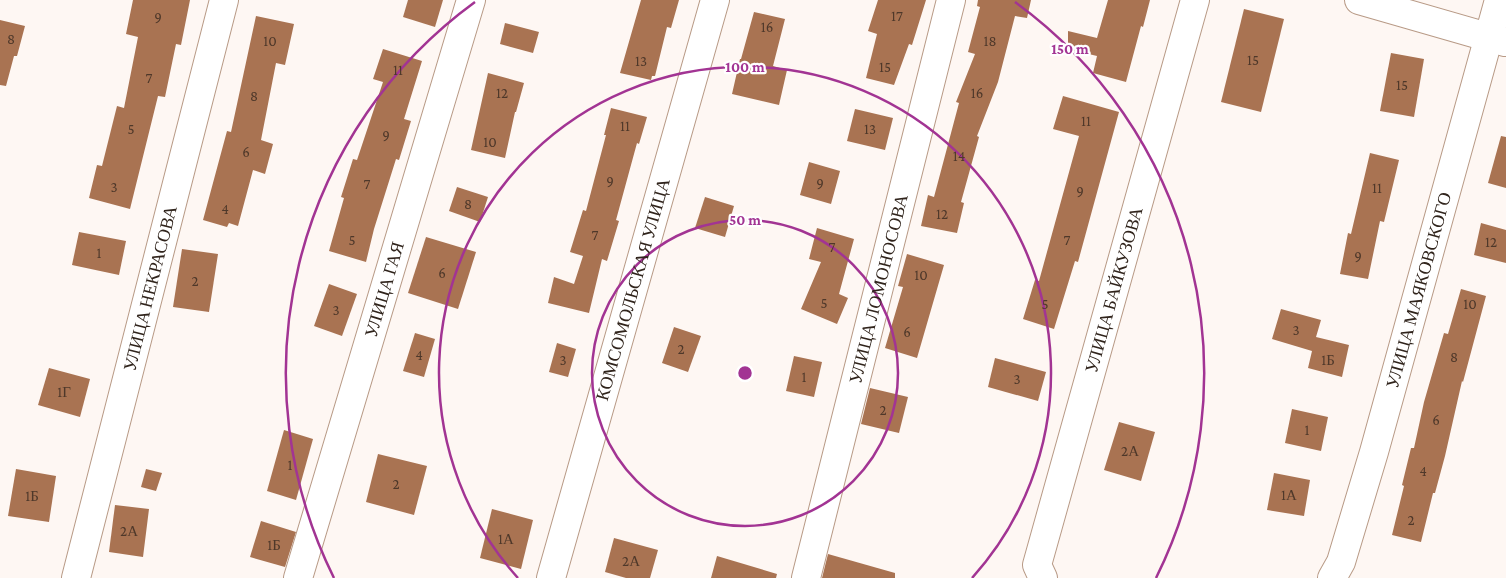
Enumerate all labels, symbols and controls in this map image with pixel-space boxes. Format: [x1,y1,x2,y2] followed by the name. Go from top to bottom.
[891,8,903,24] house number: 17
[154,9,162,25] house number: 9
[761,19,773,35] house number: 16
[7,31,15,47] house number: 8
[263,33,277,49] house number: 10
[983,33,997,49] house number: 18
[1051,41,1089,57] text: 150 m
[1247,52,1259,68] house number: 15
[635,53,647,69] house number: 13
[725,59,765,75] text: 100 m
[879,59,891,75] house number: 15
[393,62,403,78] house number: 11
[146,70,153,86] house number: 7
[1396,77,1408,93] house number: 15
[496,85,508,101] house number: 12
[971,85,983,101] house number: 16
[250,88,258,104] house number: 8
[1081,113,1091,129] house number: 11
[620,118,630,134] house number: 11
[127,121,135,137] house number: 5
[864,121,876,137] house number: 13
[382,127,390,143] house number: 9
[483,134,497,150] house number: 10
[242,144,250,160] house number: 6
[953,148,965,164] house number: 14
[606,173,614,189] house number: 9
[816,175,824,191] house number: 9
[364,176,371,192] house number: 7
[592,176,674,403] street label: КОМСОМОЛЬСКАЯ УЛИЦА
[110,179,118,195] house number: 3
[1372,180,1382,196] house number: 11
[1076,183,1084,199] house number: 9
[1382,190,1455,391] street label: УЛИЦА МАЯКОВСКОГО
[845,192,912,386] street label: УЛИЦА ЛОМОНОСОВА
[464,196,472,212] house number: 8
[221,201,229,217] house number: 4
[119,203,181,373] street label: УЛИЦА НЕКРАСОВА
[1081,205,1147,375] street label: УЛИЦА БАЙКУЗОВА
[936,206,948,222] house number: 12
[729,212,761,228] text: 50 m
[592,227,599,243] house number: 7
[348,232,356,248] house number: 5
[1064,232,1071,248] house number: 7
[1485,234,1497,250] house number: 12
[361,239,408,340] street label: УЛИЦА ГАЯ
[829,239,836,255] house number: 7
[97,245,102,261] house number: 1
[1354,248,1362,264] house number: 9
[438,265,446,281] house number: 6
[914,267,928,283] house number: 10
[191,273,199,289] house number: 2
[820,295,828,311] house number: 5
[1041,296,1049,312] house number: 5
[1463,296,1477,312] house number: 10
[332,302,340,318] house number: 3
[1292,322,1300,338] house number: 3
[903,324,911,340] house number: 6
[677,341,685,357] house number: 2
[415,347,423,363] house number: 4
[1450,349,1458,365] house number: 8
[559,352,567,368] house number: 3
[1321,352,1335,368] house number: 1Б
[736,364,754,382] centre of rings
[802,369,807,385] house number: 1
[1013,371,1021,387] house number: 3
[57,384,71,400] house number: 1Г
[879,402,887,418] house number: 2
[1432,412,1440,428] house number: 6
[1305,422,1310,438] house number: 1
[1121,443,1139,459] house number: 2А
[288,457,293,473] house number: 1
[1419,463,1427,479] house number: 4
[392,476,400,492] house number: 2
[1281,487,1297,503] house number: 1А
[25,488,39,504] house number: 1Б
[1407,512,1415,528] house number: 2
[120,523,138,539] house number: 2А
[498,531,514,547] house number: 1А
[267,537,281,553] house number: 1Б
[622,553,640,569] house number: 2А

